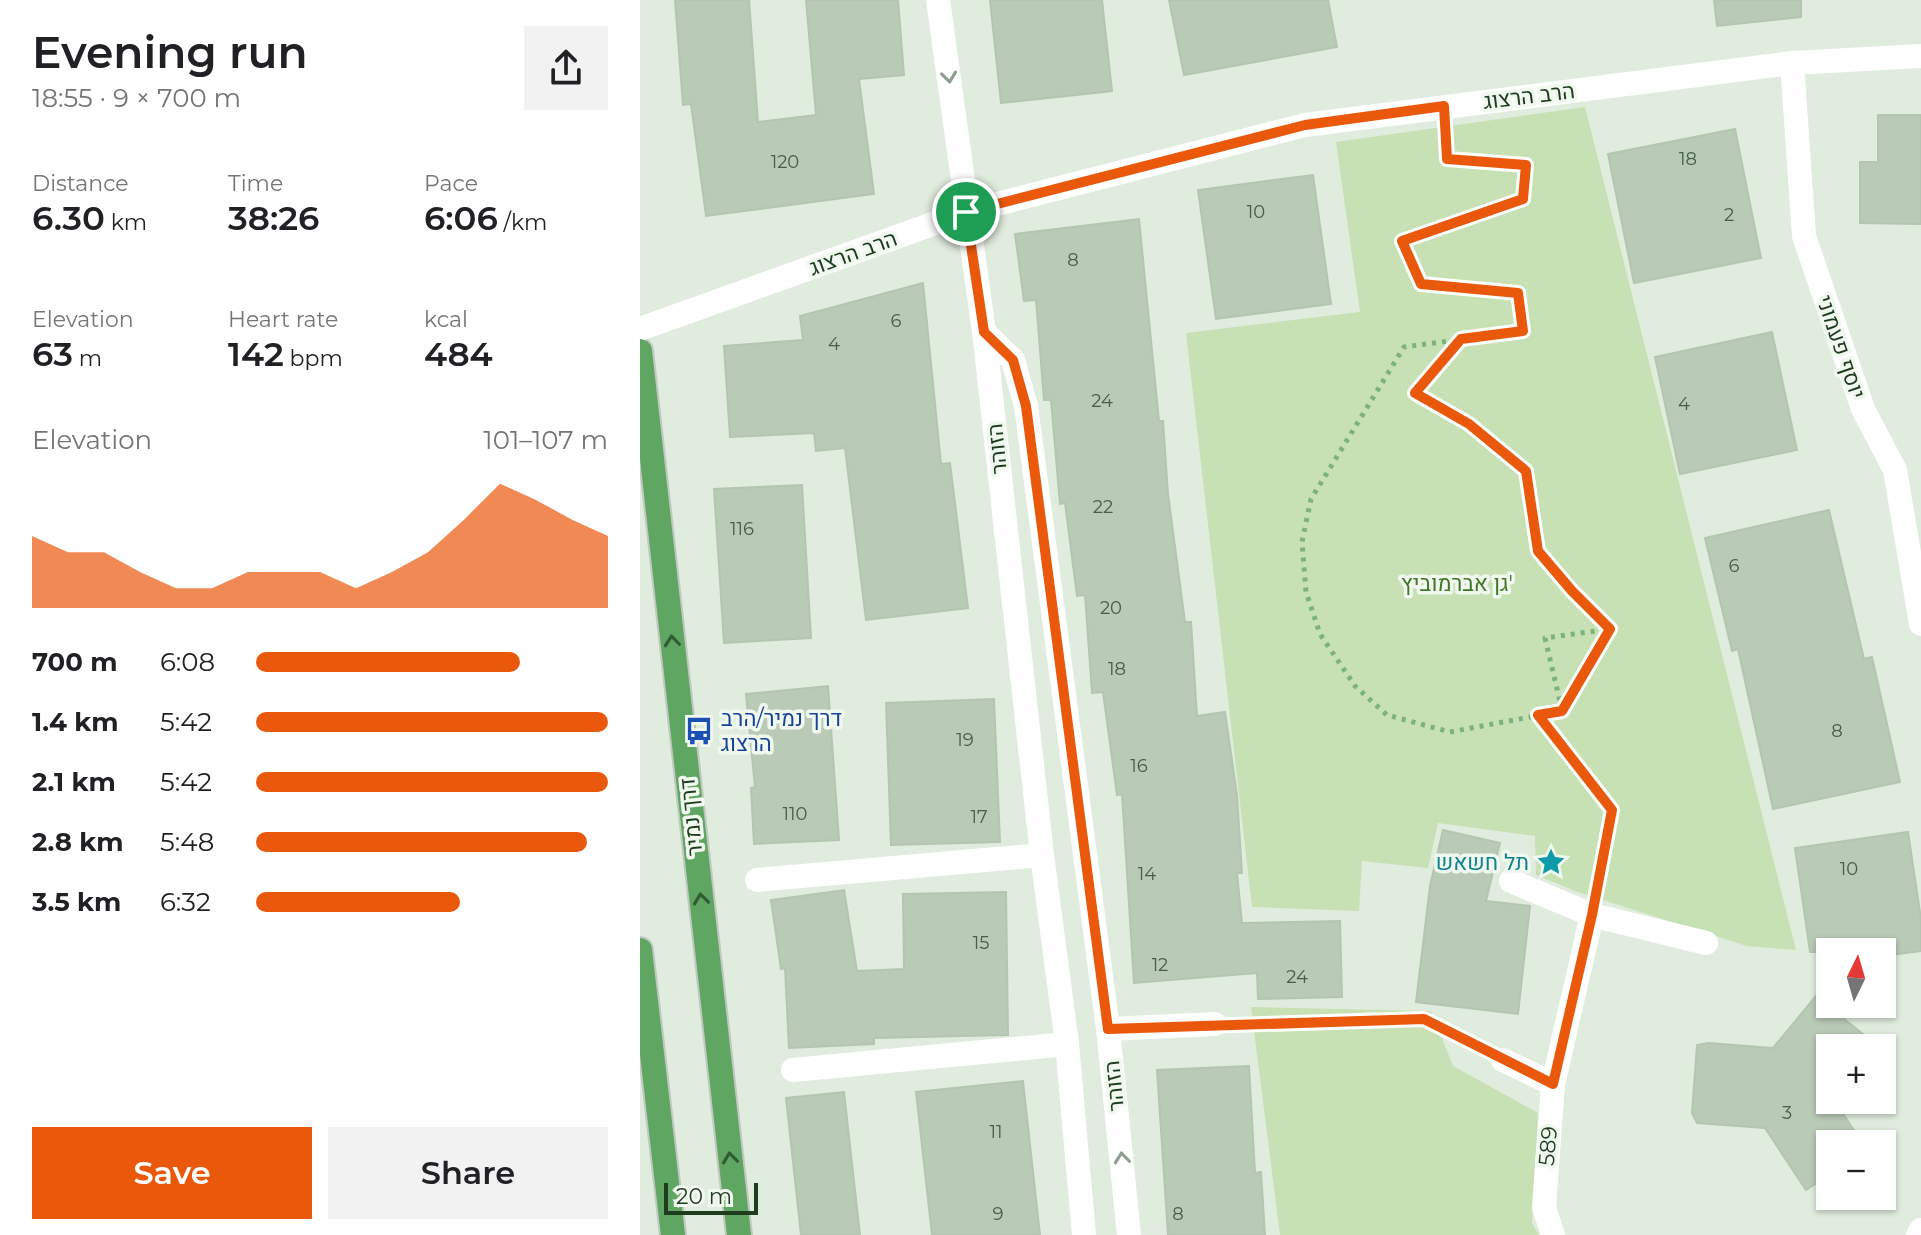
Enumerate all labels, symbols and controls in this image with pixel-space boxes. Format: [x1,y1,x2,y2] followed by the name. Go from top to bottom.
[32,25,308,79] text: Evening run
[524,26,608,110] button: share
[940,71,957,84] one-way arrow
[1482,77,1576,115] street label: הרב הרצוג
[32,82,241,114] text: 18:55 · 9 × 700 m
[1679,148,1697,170] house number: 18
[771,151,799,173] house number: 120
[32,170,129,197] text: Distance
[228,170,283,197] text: Time
[424,170,478,197] text: Pace
[932,178,1000,246] pin
[944,190,988,234] icon: arrive
[32,197,105,239] text: 6.30
[228,197,319,239] text: 38:26
[424,197,498,239] text: 6:06
[1247,201,1265,223] house number: 10
[1724,204,1734,226] house number: 2
[105,209,147,236] text: km
[498,209,547,236] text: /km
[805,225,901,281] street label: הרב הרצוג
[1067,249,1079,271] house number: 8
[1811,292,1871,402] street label: יוסף פעמוני
[32,306,134,333] text: Elevation
[228,306,338,333] text: Heart rate
[424,306,468,333] text: kcal
[891,310,902,332] house number: 6
[32,333,73,375] text: 63
[228,333,284,375] text: 142
[424,333,493,375] text: 484
[828,333,840,355] house number: 4
[73,345,102,372] text: m
[284,345,343,372] text: bpm
[1091,390,1113,412] house number: 24
[1678,393,1690,415] house number: 4
[981,422,1013,476] street label: הזוהר
[32,424,152,456] text: Elevation
[483,424,608,456] text: 101–107 m
[1093,496,1113,518] house number: 22
[730,518,754,540] house number: 116
[1729,555,1740,577] house number: 6
[1401,570,1513,597] park label: גן אברמוביץ'
[1100,597,1122,619] house number: 20
[664,634,681,648] one-way arrow
[32,646,118,678] text: 700 m
[160,646,215,678] text: 6:08
[1108,658,1126,680] house number: 18
[721,705,842,757] place label: דרך נמיר/הרב הרצוג
[32,706,118,738] text: 1.4 km
[160,706,212,738] text: 5:42
[684,716,714,746] bus stop icon: דרך נמיר/הרב הרצוג
[1831,720,1843,742] house number: 8
[956,729,974,751] house number: 19
[1130,755,1148,777] house number: 16
[32,766,116,798] text: 2.1 km
[160,766,212,798] text: 5:42
[673,777,709,857] street label: דרך נמיר
[783,803,807,825] house number: 110
[970,806,988,828] house number: 17
[32,826,123,858] text: 2.8 km
[160,826,214,858] text: 5:48
[1536,847,1566,877] place icon: תל חשאש
[1436,849,1529,876] place label: תל חשאש
[1840,858,1858,880] house number: 10
[1138,863,1156,885] house number: 14
[32,886,121,918] text: 3.5 km
[160,886,211,918] text: 6:32
[692,892,709,905] one-way arrow
[973,932,989,954] house number: 15
[1816,938,1896,1018] north arrow
[1816,938,1896,1210] map controls
[1152,954,1168,976] house number: 12
[1286,966,1308,988] house number: 24
[1816,1034,1896,1114] button: +
[1098,1059,1130,1113] street label: הזוהר
[1782,1102,1792,1124] house number: 3
[990,1121,1003,1143] house number: 11
[1533,1125,1563,1167] street label: 589
[32,1127,312,1219] button: Save
[328,1127,608,1219] button: Share
[1816,1130,1896,1210] button: −
[722,1151,739,1164] one-way arrow
[1114,1151,1131,1164] one-way arrow
[664,1179,758,1215] scale bar
[676,1183,732,1210] text: 20 m
[993,1203,1004,1225] house number: 9
[1172,1203,1184,1225] house number: 8

